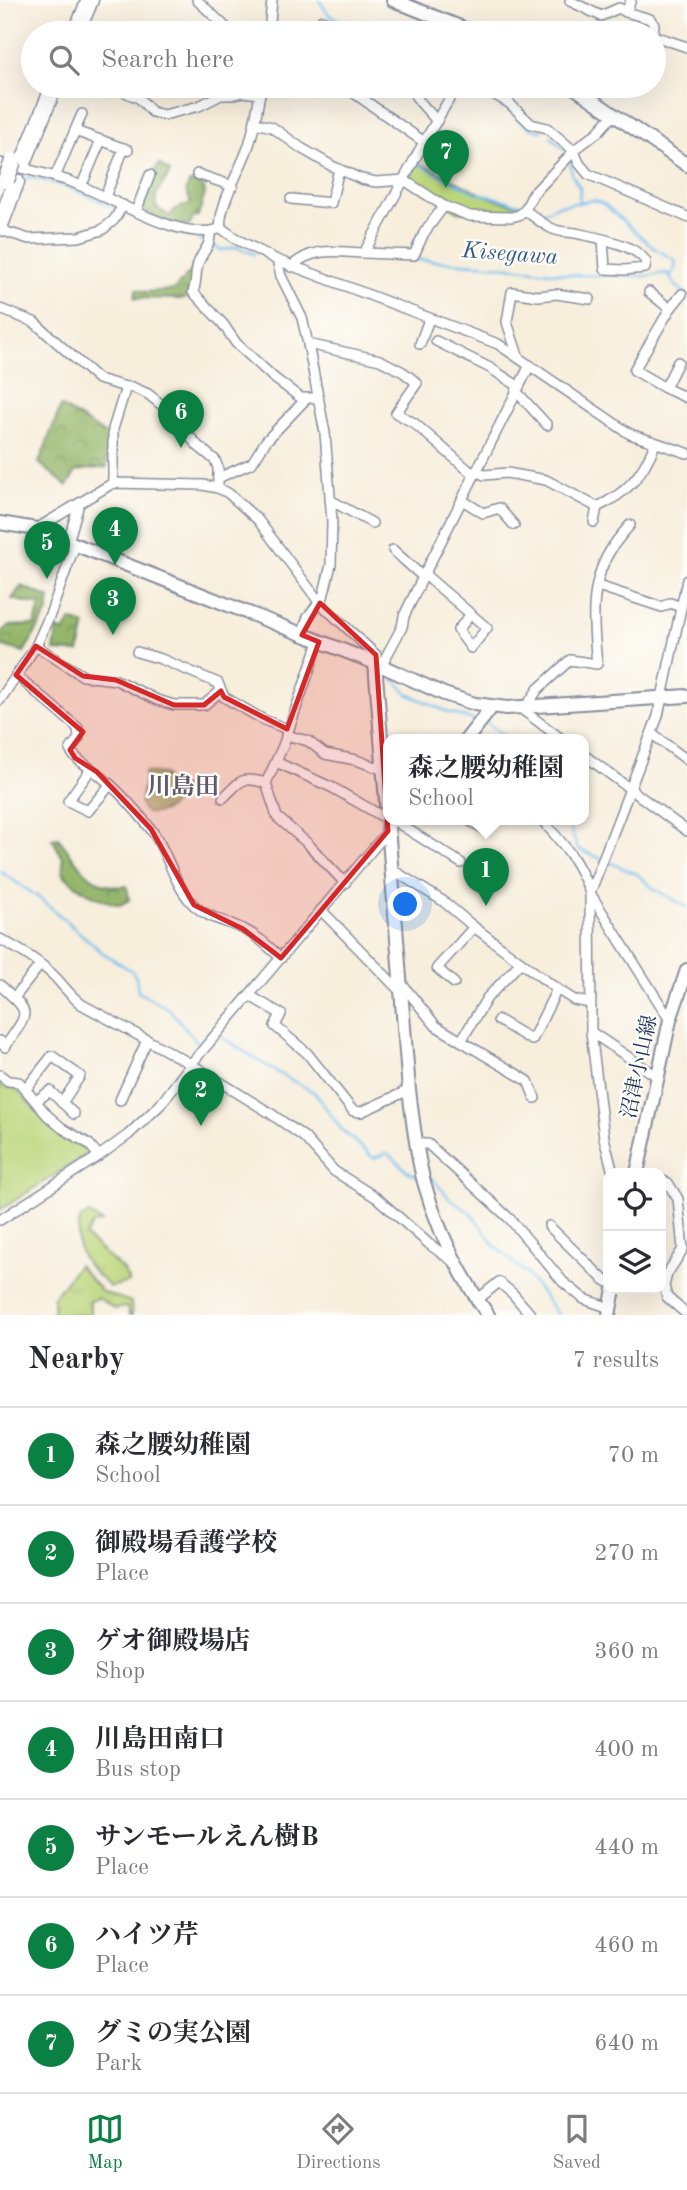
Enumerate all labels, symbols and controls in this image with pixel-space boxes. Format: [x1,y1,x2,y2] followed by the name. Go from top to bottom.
[21,21,666,98] search box
[45,41,83,79] icon: search
[101,47,234,73] text: Search here
[423,130,469,188] pin: 7
[460,239,559,270] water label: Kisegawa
[158,390,204,448] pin: 6
[92,507,138,565] pin: 4
[24,521,70,579] pin: 5
[90,577,136,635] pin: 3
[383,734,589,825] popup
[408,756,564,782] text: 森之腰幼稚園
[147,773,219,800] district label: 川島田
[408,787,474,810] text: School
[463,848,509,906] pin: 1
[388,887,422,921] your location
[617,1013,661,1121] street label: 沼津小山線
[178,1068,224,1126] pin: 2
[603,1168,666,1294] map controls
[603,1168,666,1231] button: locate
[603,1231,666,1294] button: layers
[28,1345,125,1375] text: Nearby
[573,1349,659,1372] text: 7 results
[95,1433,251,1459] text: 森之腰幼稚園
[44,1444,58,1467] text: 1
[608,1444,659,1467] text: 70 m
[95,1464,161,1487] text: School
[95,1531,277,1557] text: 御殿場看護学校
[44,1542,58,1565] text: 2
[594,1542,659,1565] text: 270 m
[95,1562,149,1585] text: Place
[95,1629,250,1655] text: ゲオ御殿場店
[44,1640,58,1663] text: 3
[594,1640,659,1663] text: 360 m
[95,1660,145,1683] text: Shop
[95,1727,225,1753] text: 川島田南口
[44,1738,58,1761] text: 4
[594,1738,659,1761] text: 400 m
[95,1758,181,1781] text: Bus stop
[95,1825,319,1851] text: サンモールえん樹B
[44,1836,58,1859] text: 5
[594,1836,659,1859] text: 440 m
[95,1856,149,1879] text: Place
[95,1923,199,1949] text: ハイツ芹
[44,1934,58,1957] text: 6
[594,1934,659,1957] text: 460 m
[95,1954,149,1977] text: Place
[95,2021,251,2047] text: グミの実公園
[44,2032,58,2055] text: 7
[594,2032,659,2055] text: 640 m
[95,2052,142,2075] text: Park
[86,2110,124,2175] tab: Map
[296,2110,381,2175] tab: Directions
[553,2110,601,2175] tab: Saved

